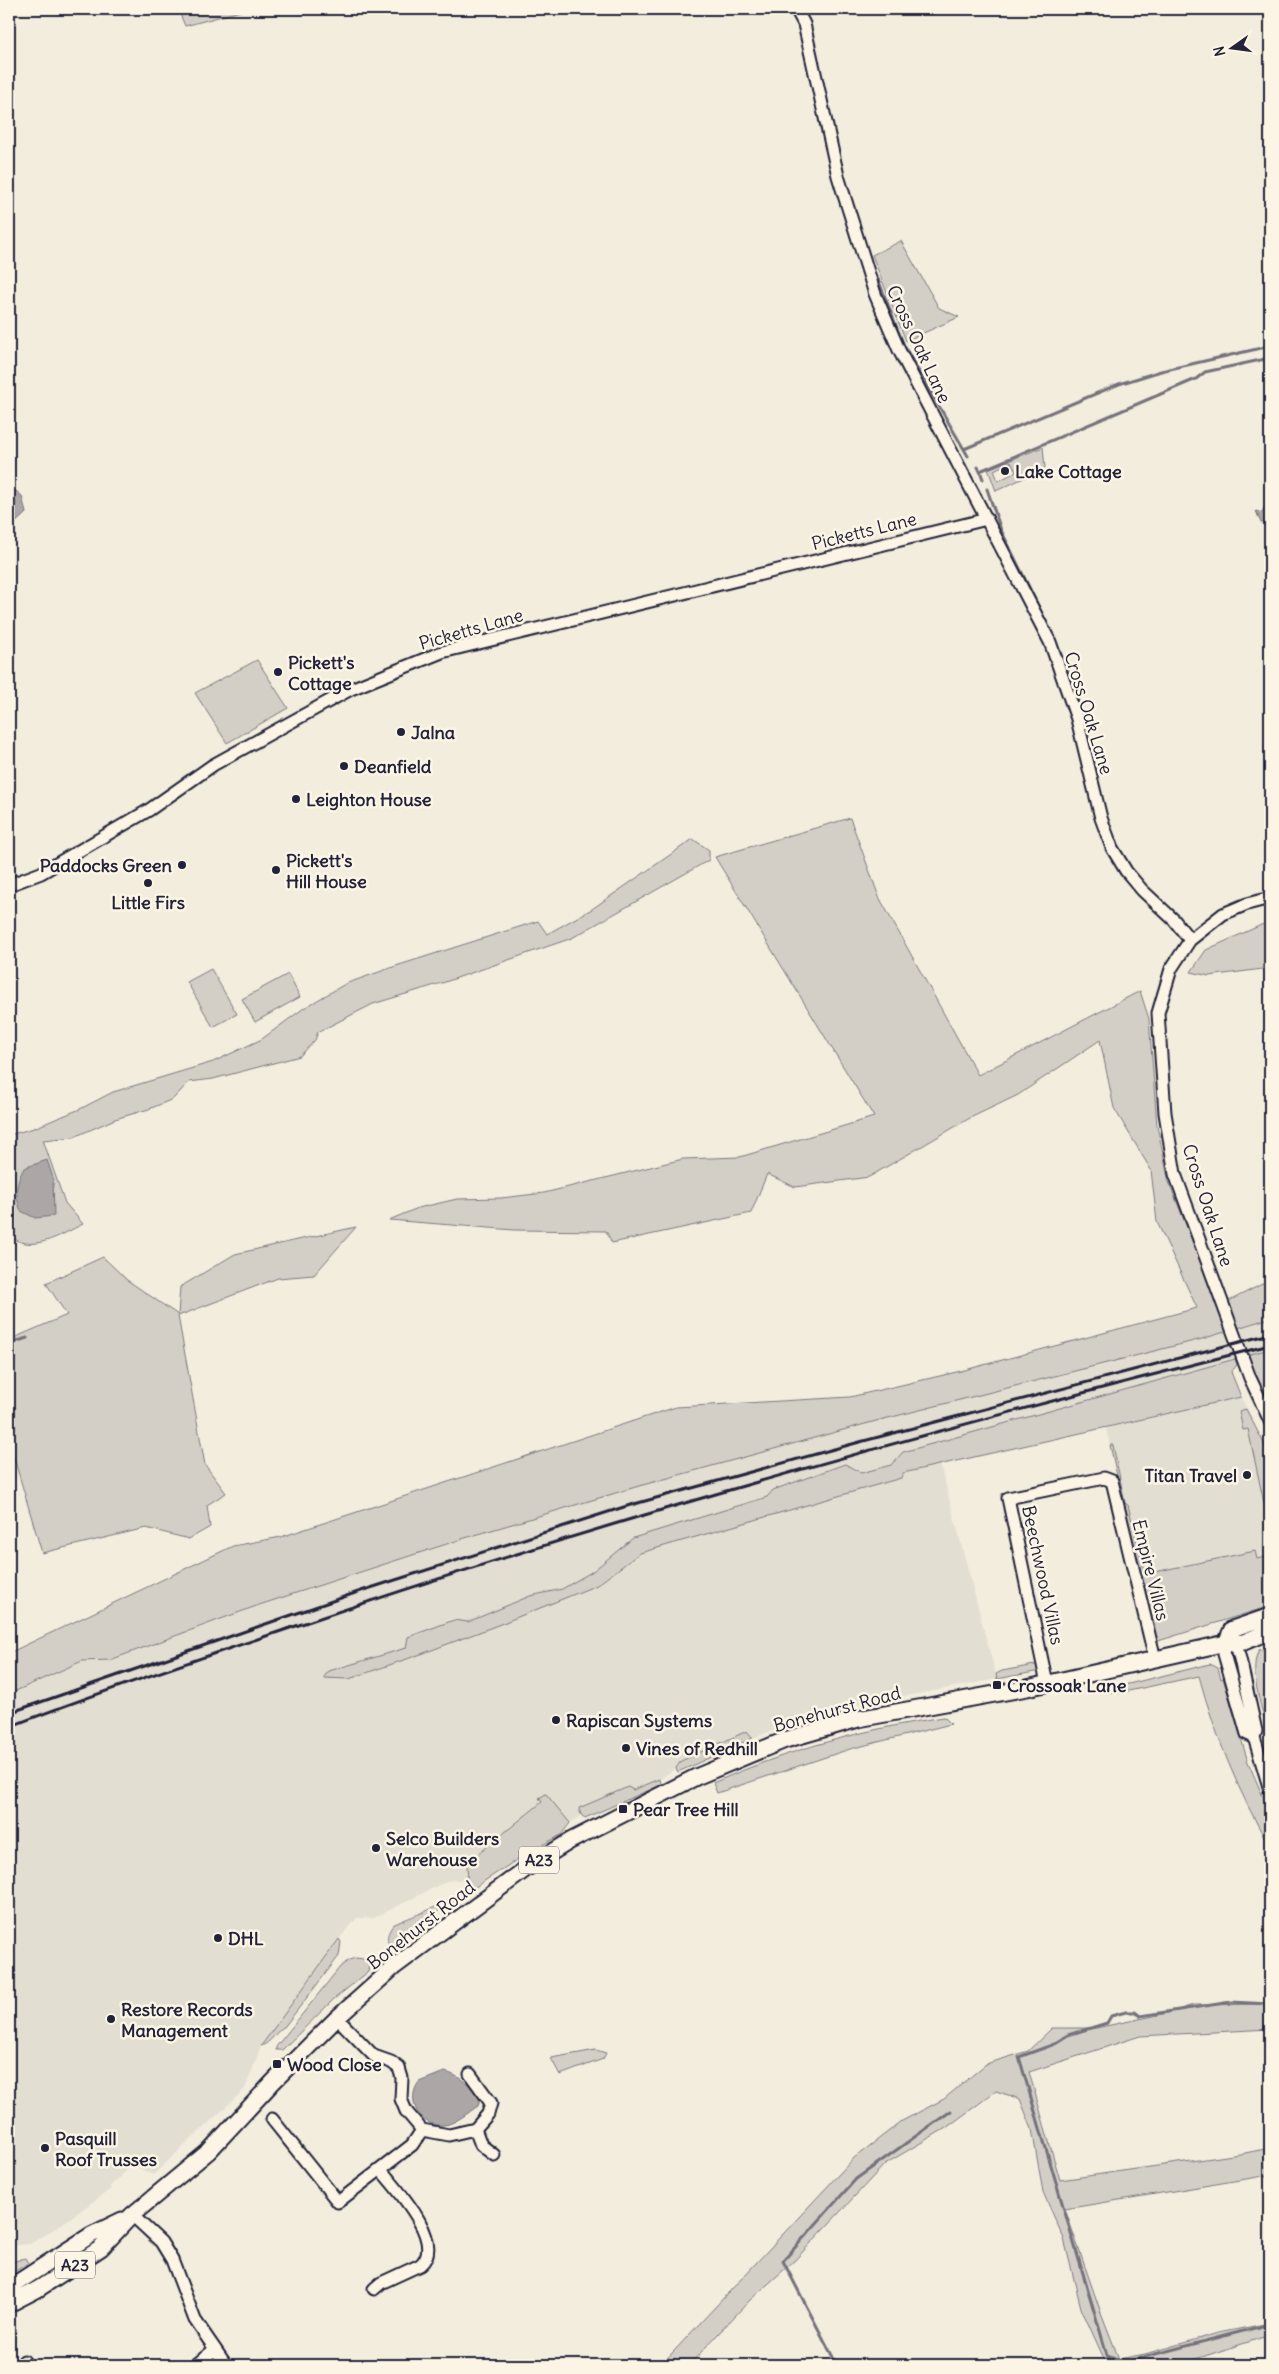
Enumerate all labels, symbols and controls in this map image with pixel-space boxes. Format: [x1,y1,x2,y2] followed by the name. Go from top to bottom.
[1206,22,1256,72] north arrow
[1209,44,1229,58] text: N
[882,281,956,407] street label: Cross Oak Lane
[1015,460,1122,483] place label: Lake Cottage
[999,465,1011,477] marker: Lake Cottage
[809,507,919,555] street label: Picketts Lane
[416,603,526,655] street label: Picketts Lane
[1059,649,1119,777] street label: Cross Oak Lane
[288,651,355,695] place label: Pickett's Cottage
[272,666,284,678] marker: Pickett's Cottage
[411,721,455,744] place label: Jalna
[395,726,407,738] marker: Jalna
[354,755,432,778] place label: Deanfield
[338,760,350,772] marker: Deanfield
[306,788,432,811] place label: Leighton House
[290,793,302,805] marker: Leighton House
[286,849,367,893] place label: Pickett's Hill House
[40,854,173,877] place label: Paddocks Green
[176,859,188,871] marker: Paddocks Green
[270,864,282,876] marker: Pickett's Hill House
[142,877,154,889] marker: Little Firs
[111,891,185,914] place label: Little Firs
[1177,1141,1239,1269] street label: Cross Oak Lane
[1144,1464,1237,1487] place label: Titan Travel
[1241,1469,1253,1481] marker: Titan Travel
[1017,1503,1069,1647] street label: Beechwood Villas
[1127,1517,1175,1623] street label: Empire Villas
[1007,1674,1127,1697] place label: Crossoak Lane
[991,1679,1003,1691] marker: Crossoak Lane
[771,1681,904,1737] street label: Bonehurst Road
[566,1709,712,1732] place label: Rapiscan Systems
[550,1714,562,1726] marker: Rapiscan Systems
[636,1737,758,1760] place label: Vines of Redhill
[620,1742,632,1754] marker: Vines of Redhill
[633,1798,738,1821] place label: Pear Tree Hill
[617,1803,629,1815] marker: Pear Tree Hill
[386,1827,499,1871] place label: Selco Builders Warehouse
[370,1842,382,1854] marker: Selco Builders Warehouse
[519,1846,559,1874] road number: A23
[362,1875,480,1974] street label: Bonehurst Road
[228,1927,264,1950] place label: DHL
[212,1932,224,1944] marker: DHL
[121,1998,253,2042] place label: Restore Records Management
[105,2013,117,2025] marker: Restore Records Management
[287,2053,382,2076] place label: Wood Close
[271,2058,283,2070] marker: Wood Close
[55,2127,157,2171] place label: Pasquill Roof Trusses
[39,2142,51,2154] marker: Pasquill Roof Trusses
[55,2252,95,2278] road number: A23

